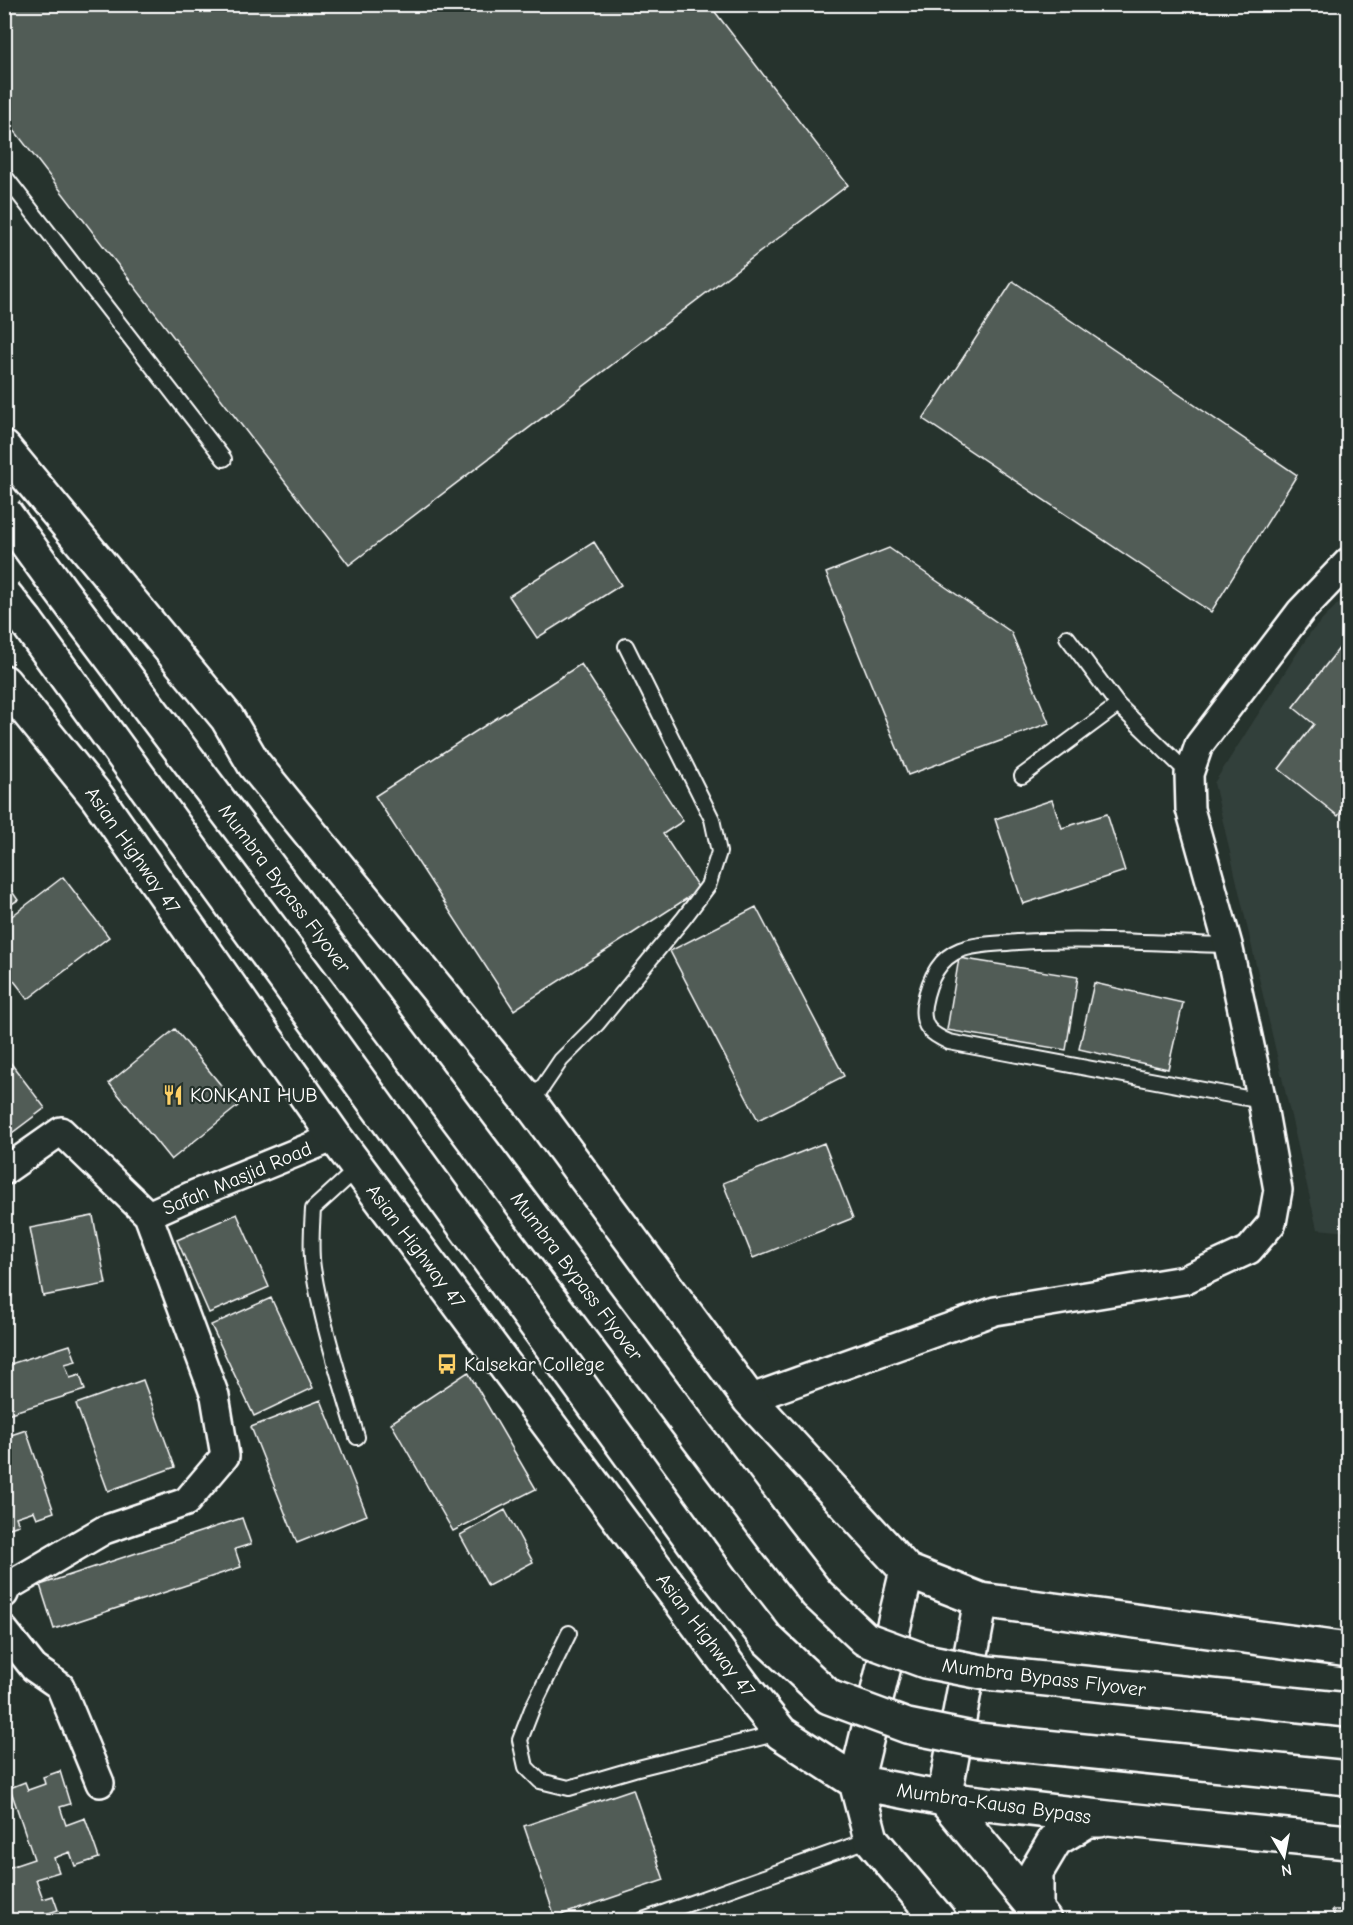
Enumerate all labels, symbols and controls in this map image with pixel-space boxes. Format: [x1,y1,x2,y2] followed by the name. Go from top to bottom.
[80,782,185,919] street label: Asian Highway 47
[214,799,356,977] street label: Mumbra Bypass Flyover
[161,1083,185,1107] restaurant icon: KONKANI HUB
[190,1084,318,1107] place label: KONKANI HUB
[159,1137,315,1220] street label: Safah Masjid Road
[361,1180,470,1313] street label: Asian Highway 47
[506,1187,648,1365] street label: Mumbra Bypass Flyover
[435,1352,459,1376] bus stop icon: Kalsekar College
[464,1353,605,1376] place label: Kalsekar College
[651,1569,760,1702] street label: Asian Highway 47
[941,1654,1147,1701] street label: Mumbra Bypass Flyover
[895,1778,1093,1829] street label: Mumbra-Kausa Bypass
[1254,1826,1314,1886] north arrow
[1280,1860,1293,1880] text: N

